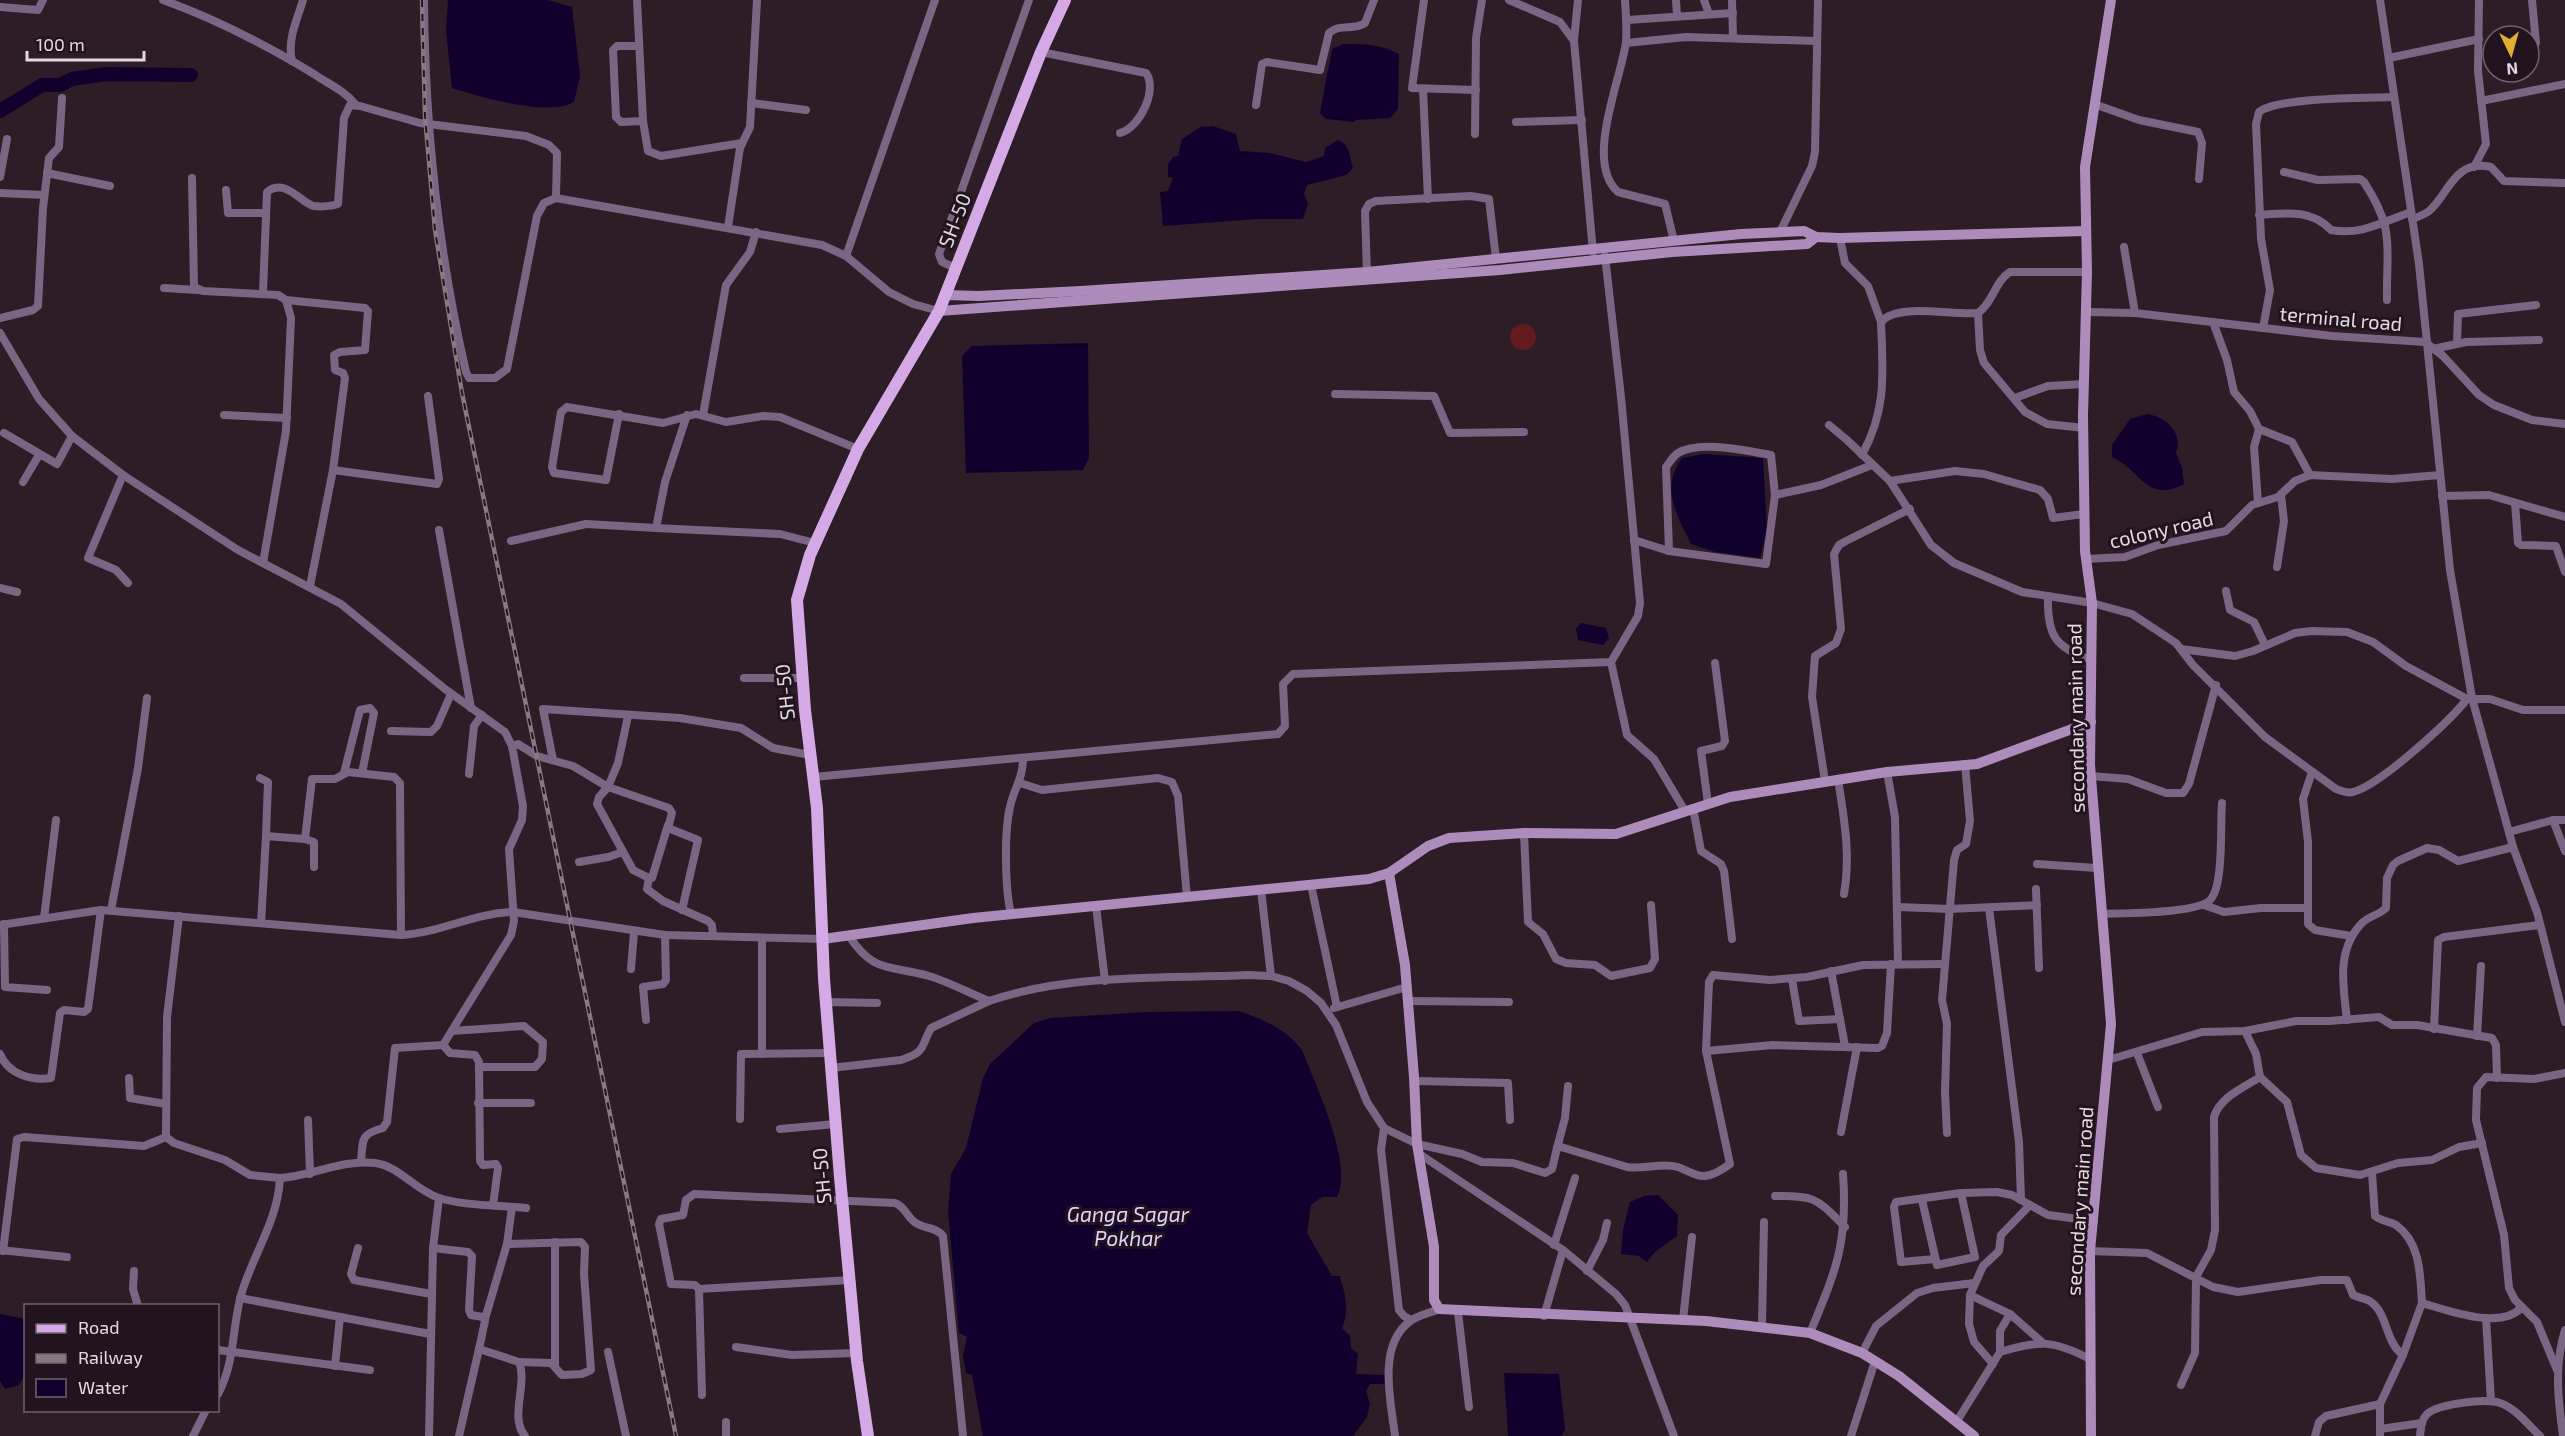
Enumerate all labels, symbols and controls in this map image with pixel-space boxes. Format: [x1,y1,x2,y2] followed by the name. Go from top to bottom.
[27,24,144,62] scale bar
[2481,24,2541,84] north arrow
[36,33,85,55] text: 100 m
[2506,59,2519,79] text: N
[933,189,975,251] street label: SH-50
[2279,301,2403,335] street label: terminal road
[2107,505,2215,553] street label: colony road
[2061,623,2089,813] street label: secondary main road
[769,663,799,721] street label: SH-50
[2060,1106,2098,1296] street label: secondary main road
[807,1147,835,1205] street label: SH-50
[1067,1201,1190,1250] water label: Ganga Sagar Pokhar
[24,1304,219,1412] legend
[78,1316,119,1338] text: Road
[78,1346,143,1368] text: Railway
[78,1376,128,1398] text: Water

